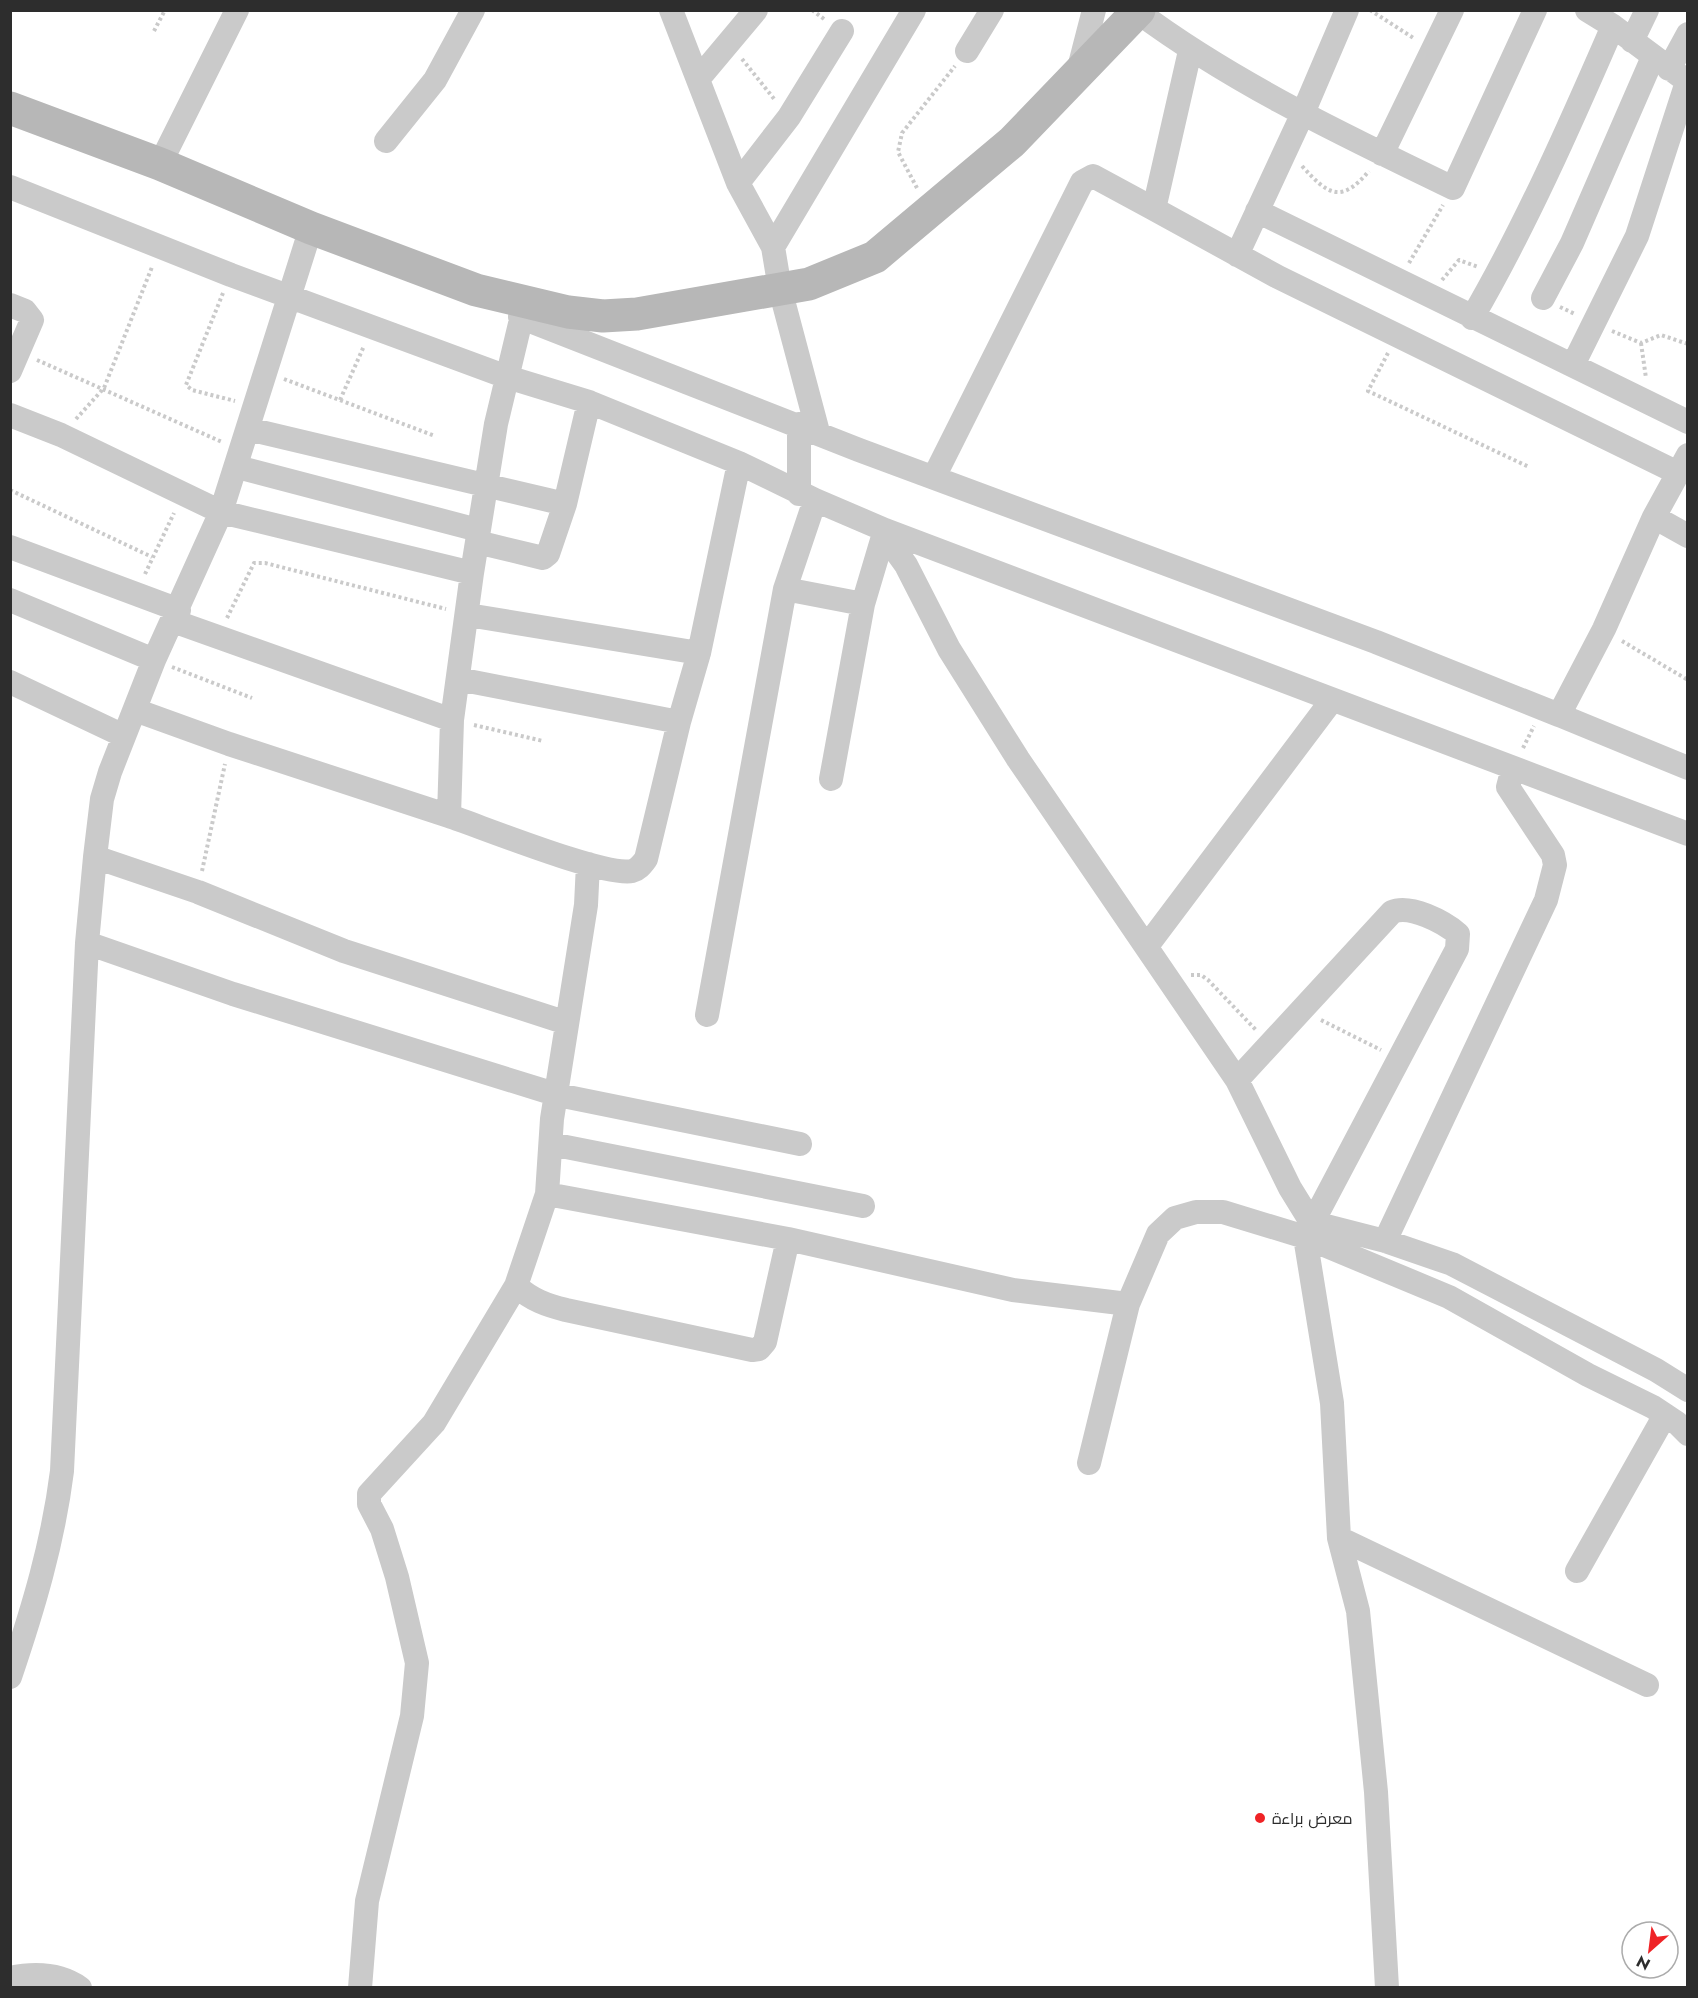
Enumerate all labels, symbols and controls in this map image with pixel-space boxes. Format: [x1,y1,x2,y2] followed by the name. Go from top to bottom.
[1272,1807,1353,1830] place label: معرض براءة
[1253,1811,1267,1825] marker: معرض براءة
[1620,1920,1680,1980] north arrow
[1632,1950,1654,1976] text: N

